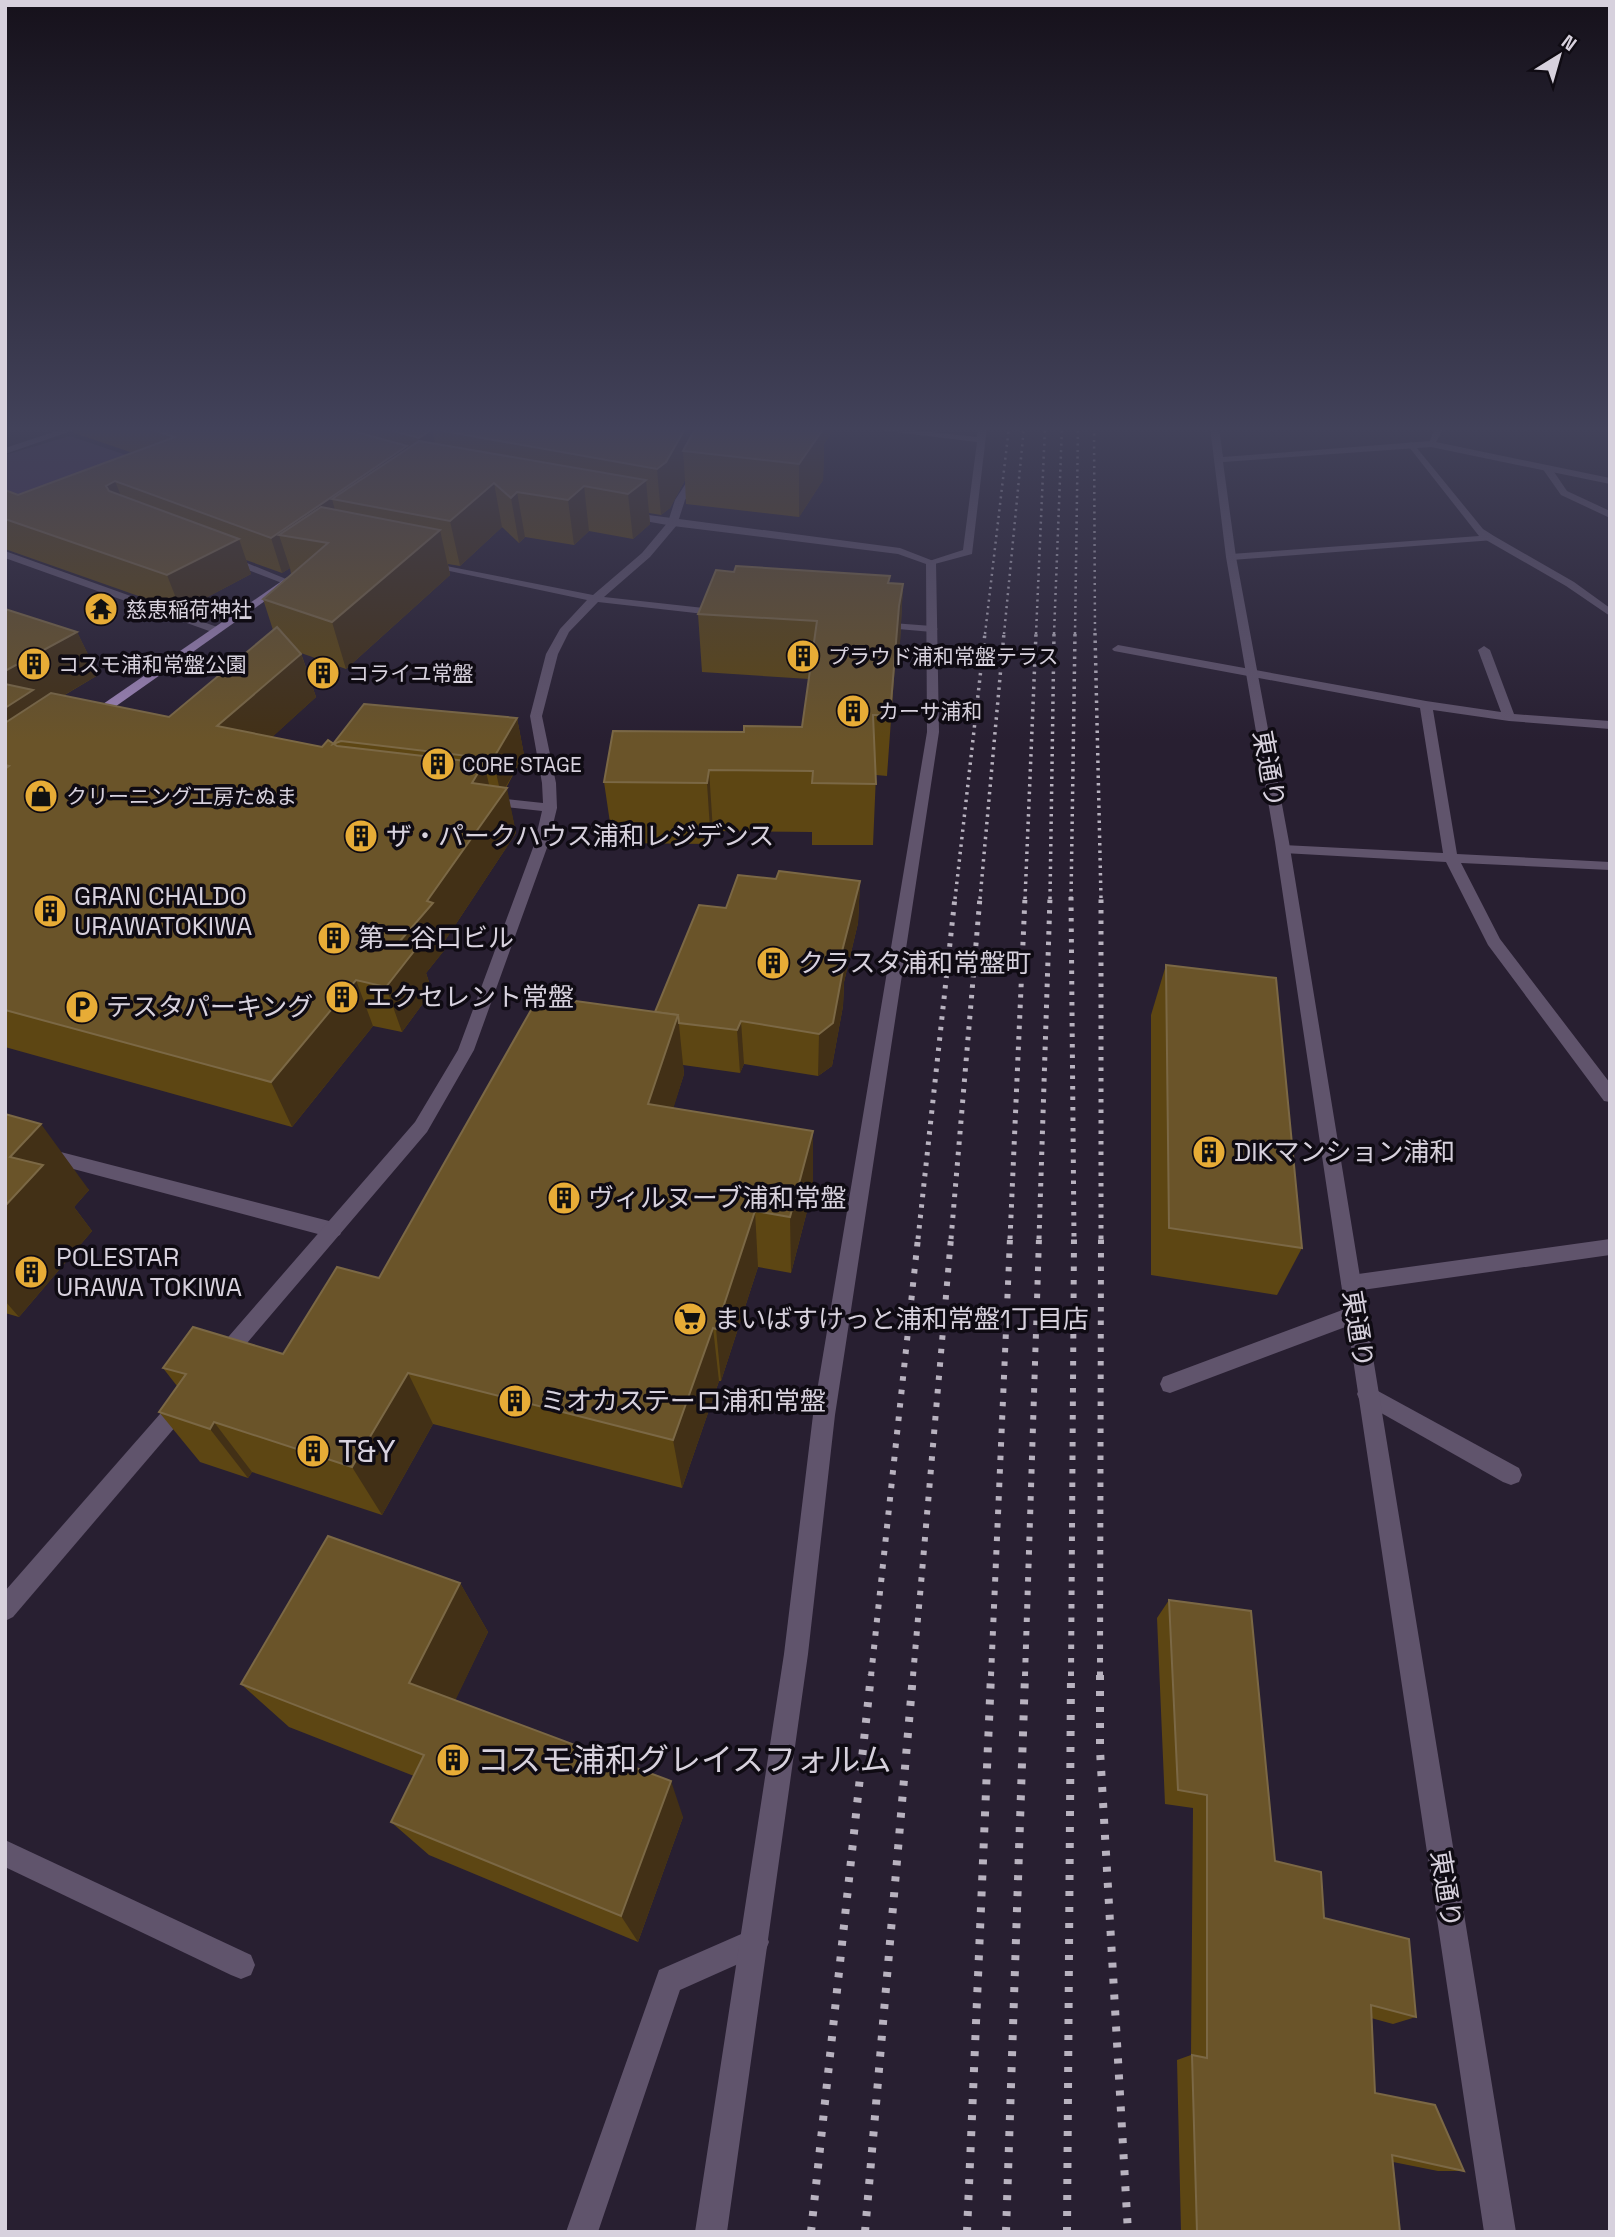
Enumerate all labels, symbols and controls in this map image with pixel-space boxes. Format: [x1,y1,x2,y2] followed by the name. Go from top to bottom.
[1524,21,1594,91] north arrow
[1556,29,1582,57] text: N
[82,590,120,628] temple icon: 慈恵稲荷神社
[126,596,252,623] place label: 慈恵稲荷神社
[784,637,822,675] building icon: プラウド浦和常盤テラス
[828,643,1059,670] place label: プラウド浦和常盤テラス
[15,645,53,683] building icon: コスモ浦和常盤公園
[58,651,247,678] place label: コスモ浦和常盤公園
[304,654,342,692] building icon: コライユ常盤
[348,660,474,687] place label: コライユ常盤
[834,692,872,730] building icon: カーサ浦和
[878,698,983,725] place label: カーサ浦和
[1245,728,1293,810] street label: 東通り
[419,745,457,783] building icon: CORE STAGE
[462,751,582,778] place label: CORE STAGE
[22,777,60,815] shop icon: クリーニング工房たぬま
[66,783,297,810] place label: クリーニング工房たぬま
[342,817,380,855] building icon: ザ・パークハウス浦和レジデンス
[386,819,774,853] place label: ザ・パークハウス浦和レジデンス
[74,879,252,943] place label: GRAN CHALDO URAWATOKIWA
[31,892,69,930] building icon: GRAN CHALDO URAWATOKIWA
[315,919,353,957] building icon: 第二谷口ビル
[358,921,514,955] place label: 第二谷口ビル
[754,944,792,982] building icon: クラスタ浦和常盤町
[798,946,1031,980] place label: クラスタ浦和常盤町
[323,978,361,1016] building icon: エクセレント常盤
[366,980,574,1014] place label: エクセレント常盤
[63,988,101,1026] parking icon: テスタパーキング
[106,990,313,1024] place label: テスタパーキング
[1190,1133,1228,1171] building icon: DIKマンション浦和
[1234,1135,1455,1169] place label: DIKマンション浦和
[545,1179,583,1217] building icon: ヴィルヌーブ浦和常盤
[588,1181,846,1215] place label: ヴィルヌーブ浦和常盤
[56,1240,242,1304] place label: POLESTAR URAWA TOKIWA
[12,1253,50,1291] building icon: POLESTAR URAWA TOKIWA
[1335,1288,1381,1370] street label: 東通り
[671,1300,709,1338] supermarket icon: まいばすけっと浦和常盤1丁目店
[714,1302,1089,1336] place label: まいばすけっと浦和常盤1丁目店
[496,1382,534,1420] building icon: ミオカステーロ浦和常盤
[540,1384,826,1418] place label: ミオカステーロ浦和常盤
[338,1431,396,1471] place label: T&Y
[294,1432,332,1470] building icon: T&Y
[477,1740,891,1780] place label: コスモ浦和グレイスフォルム
[434,1741,472,1779] building icon: コスモ浦和グレイスフォルム
[1423,1848,1469,1930] street label: 東通り

